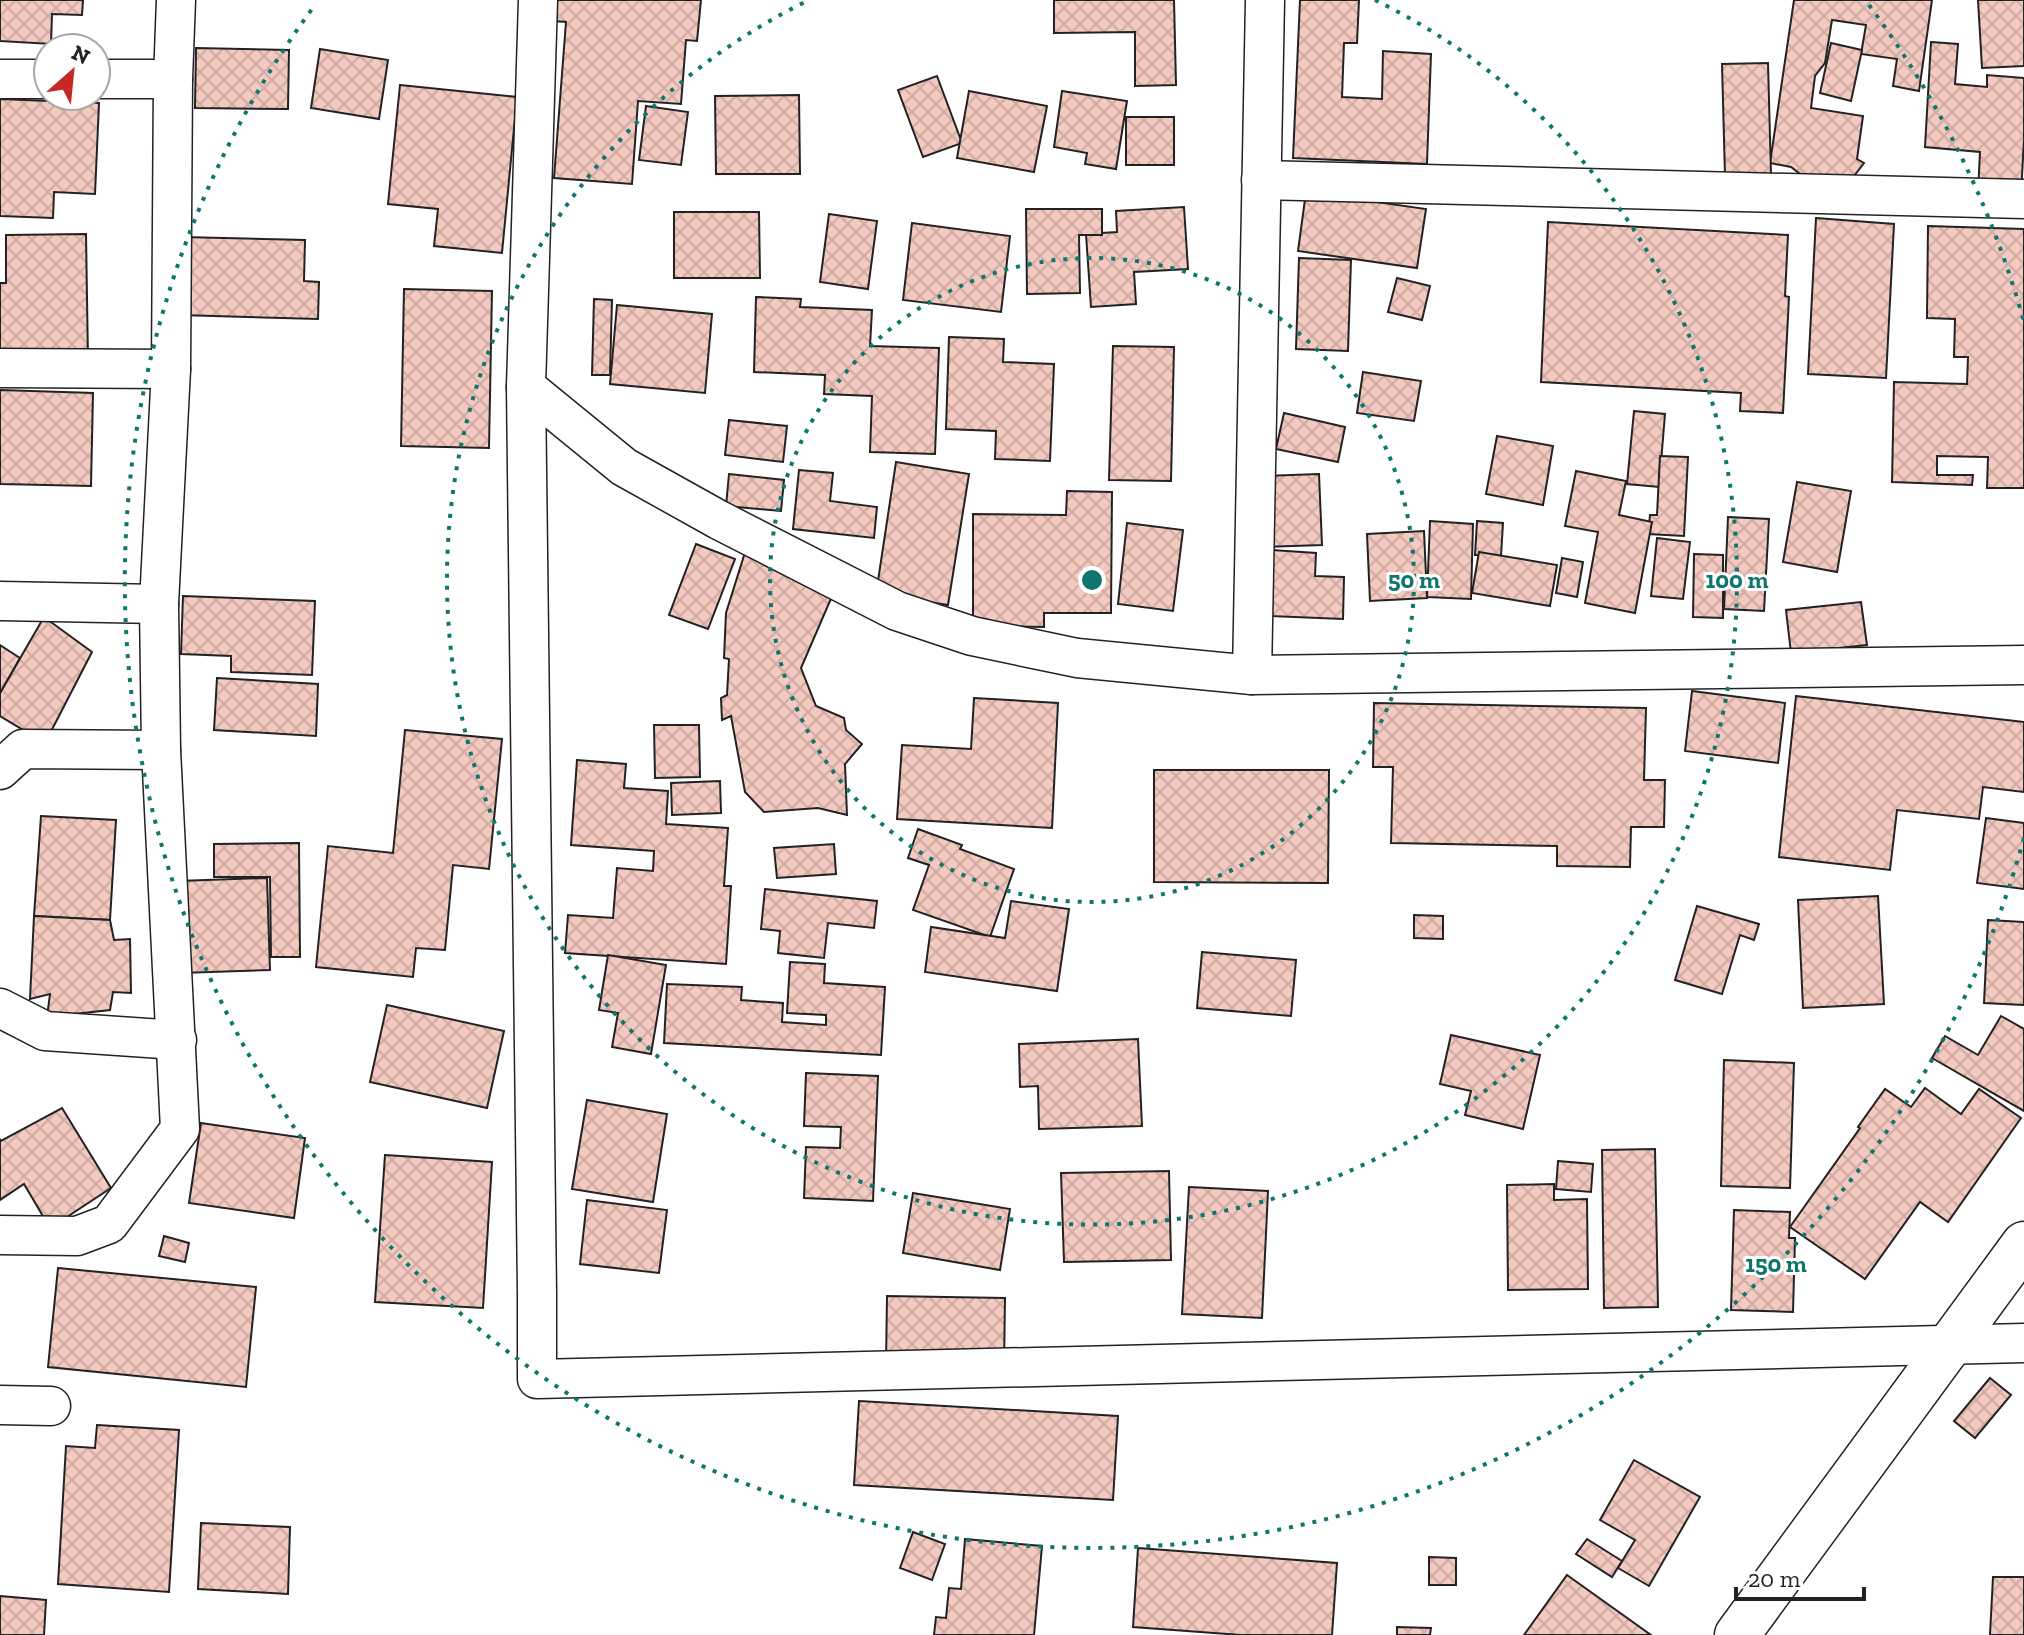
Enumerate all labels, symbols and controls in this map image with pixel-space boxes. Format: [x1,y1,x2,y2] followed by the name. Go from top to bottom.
[32,32,112,112] north arrow
[67,39,95,71] text: N
[1388,565,1440,594] text: 50 m
[1706,565,1768,594] text: 100 m
[1078,566,1106,594] centre of rings
[1745,1249,1807,1278] text: 150 m
[1736,1551,1864,1601] scale bar
[1748,1564,1801,1593] text: 20 m

